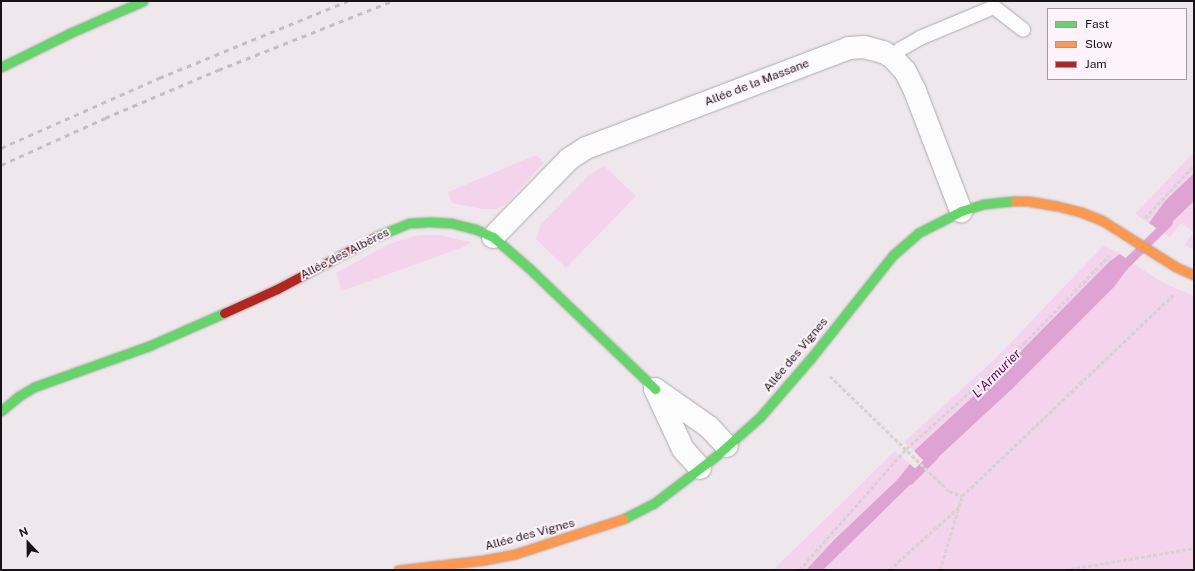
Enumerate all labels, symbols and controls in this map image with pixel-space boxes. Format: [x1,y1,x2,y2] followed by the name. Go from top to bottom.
[1047,8,1187,80] legend
[1085,17,1109,31] text: Fast
[1085,37,1112,51] text: Slow
[702,56,812,110] street label: Allée de la Massane
[1085,57,1107,71] text: Jam
[298,225,392,283] street label: Allée des Albères
[761,315,831,395] street label: Allée des Vignes
[969,346,1025,402] water label: L'Armurier
[483,516,577,554] street label: Allée des Vignes
[8,523,48,563] north arrow
[17,525,30,539] text: N

